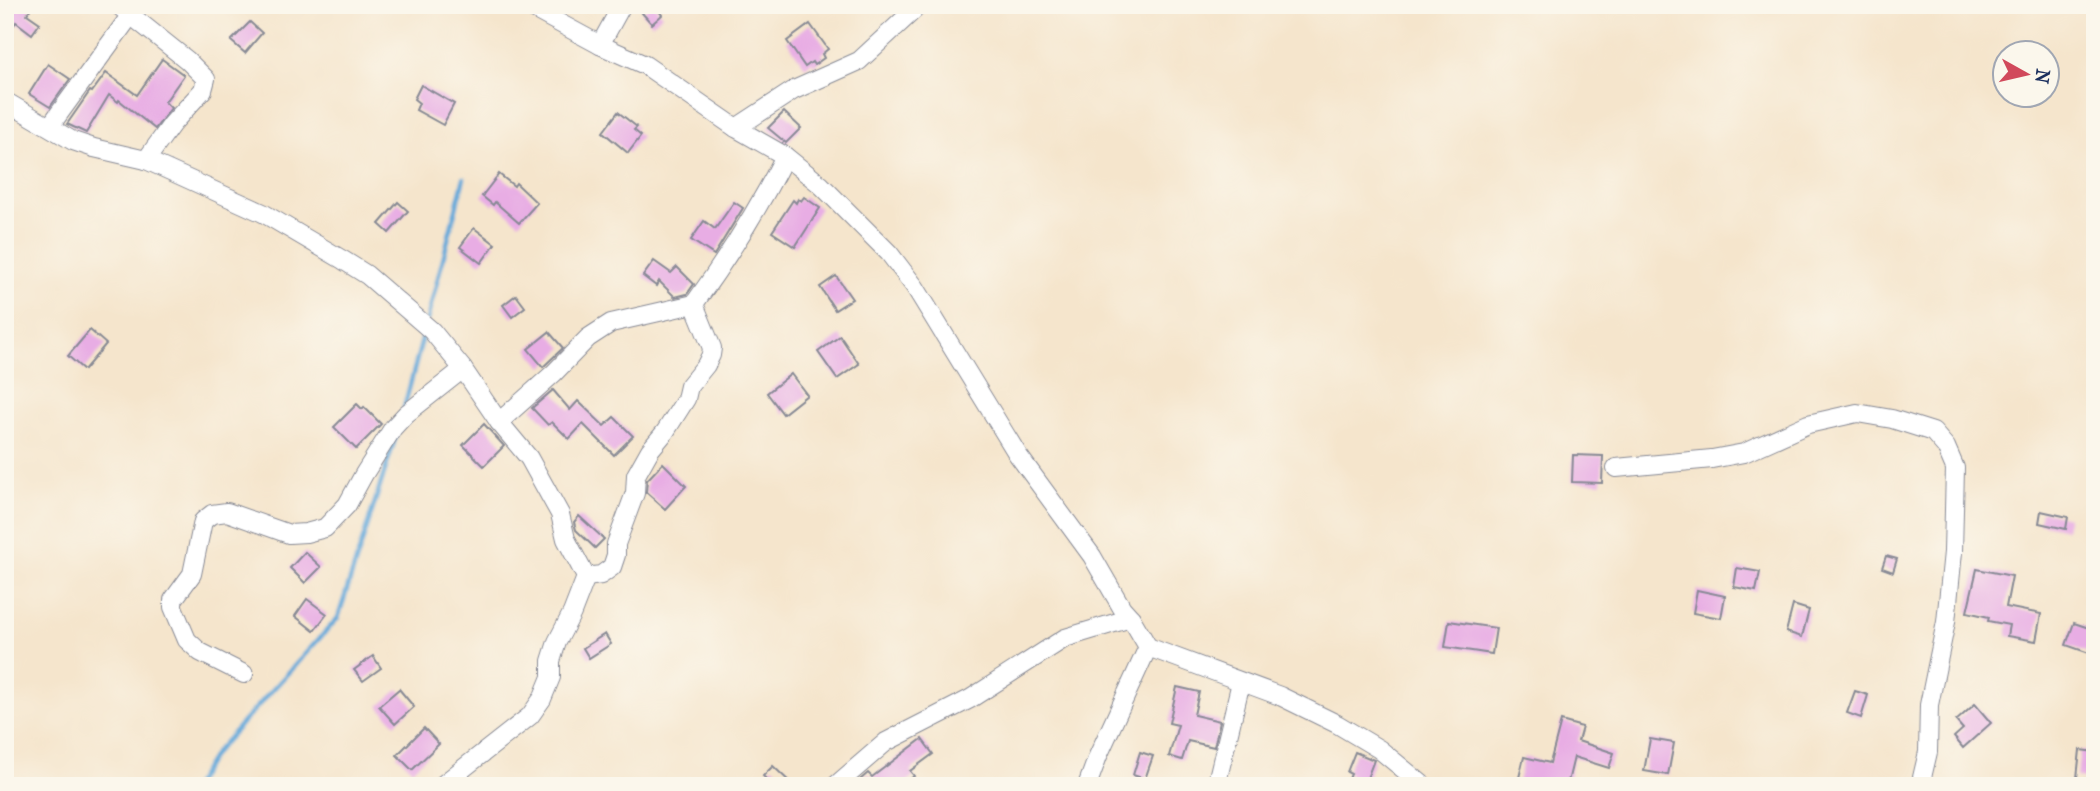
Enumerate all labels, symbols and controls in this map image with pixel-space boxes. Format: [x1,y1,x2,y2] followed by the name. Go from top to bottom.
[1992,38,2062,108] north arrow
[2030,68,2054,85] text: N

